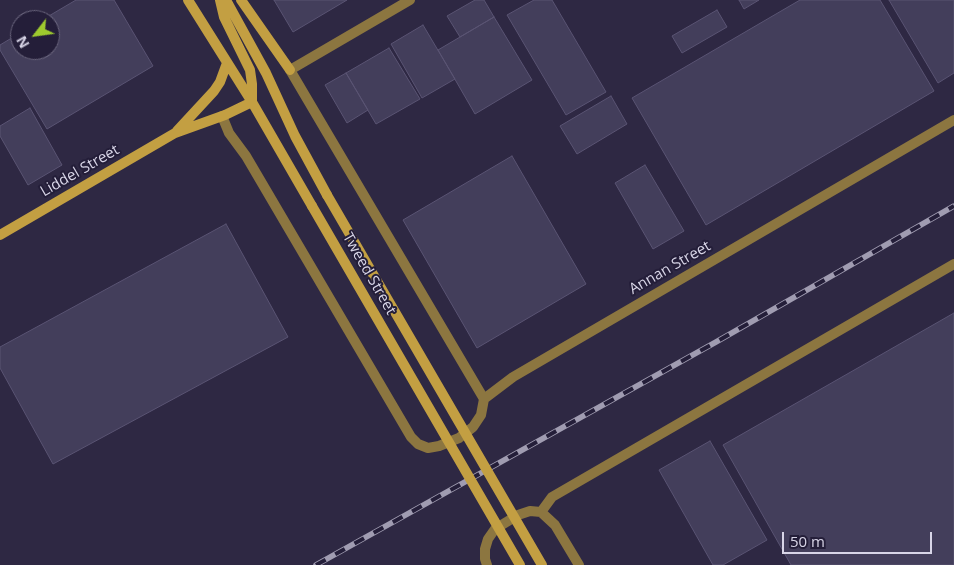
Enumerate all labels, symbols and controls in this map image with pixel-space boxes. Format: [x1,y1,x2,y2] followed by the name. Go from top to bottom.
[10,10,60,60] north arrow
[11,33,34,52] text: N
[37,141,123,201] street label: Liddel Street
[338,230,400,318] street label: Tweed Street
[626,237,714,299] street label: Annan Street
[784,522,934,554] scale bar
[790,531,825,551] text: 50 m

